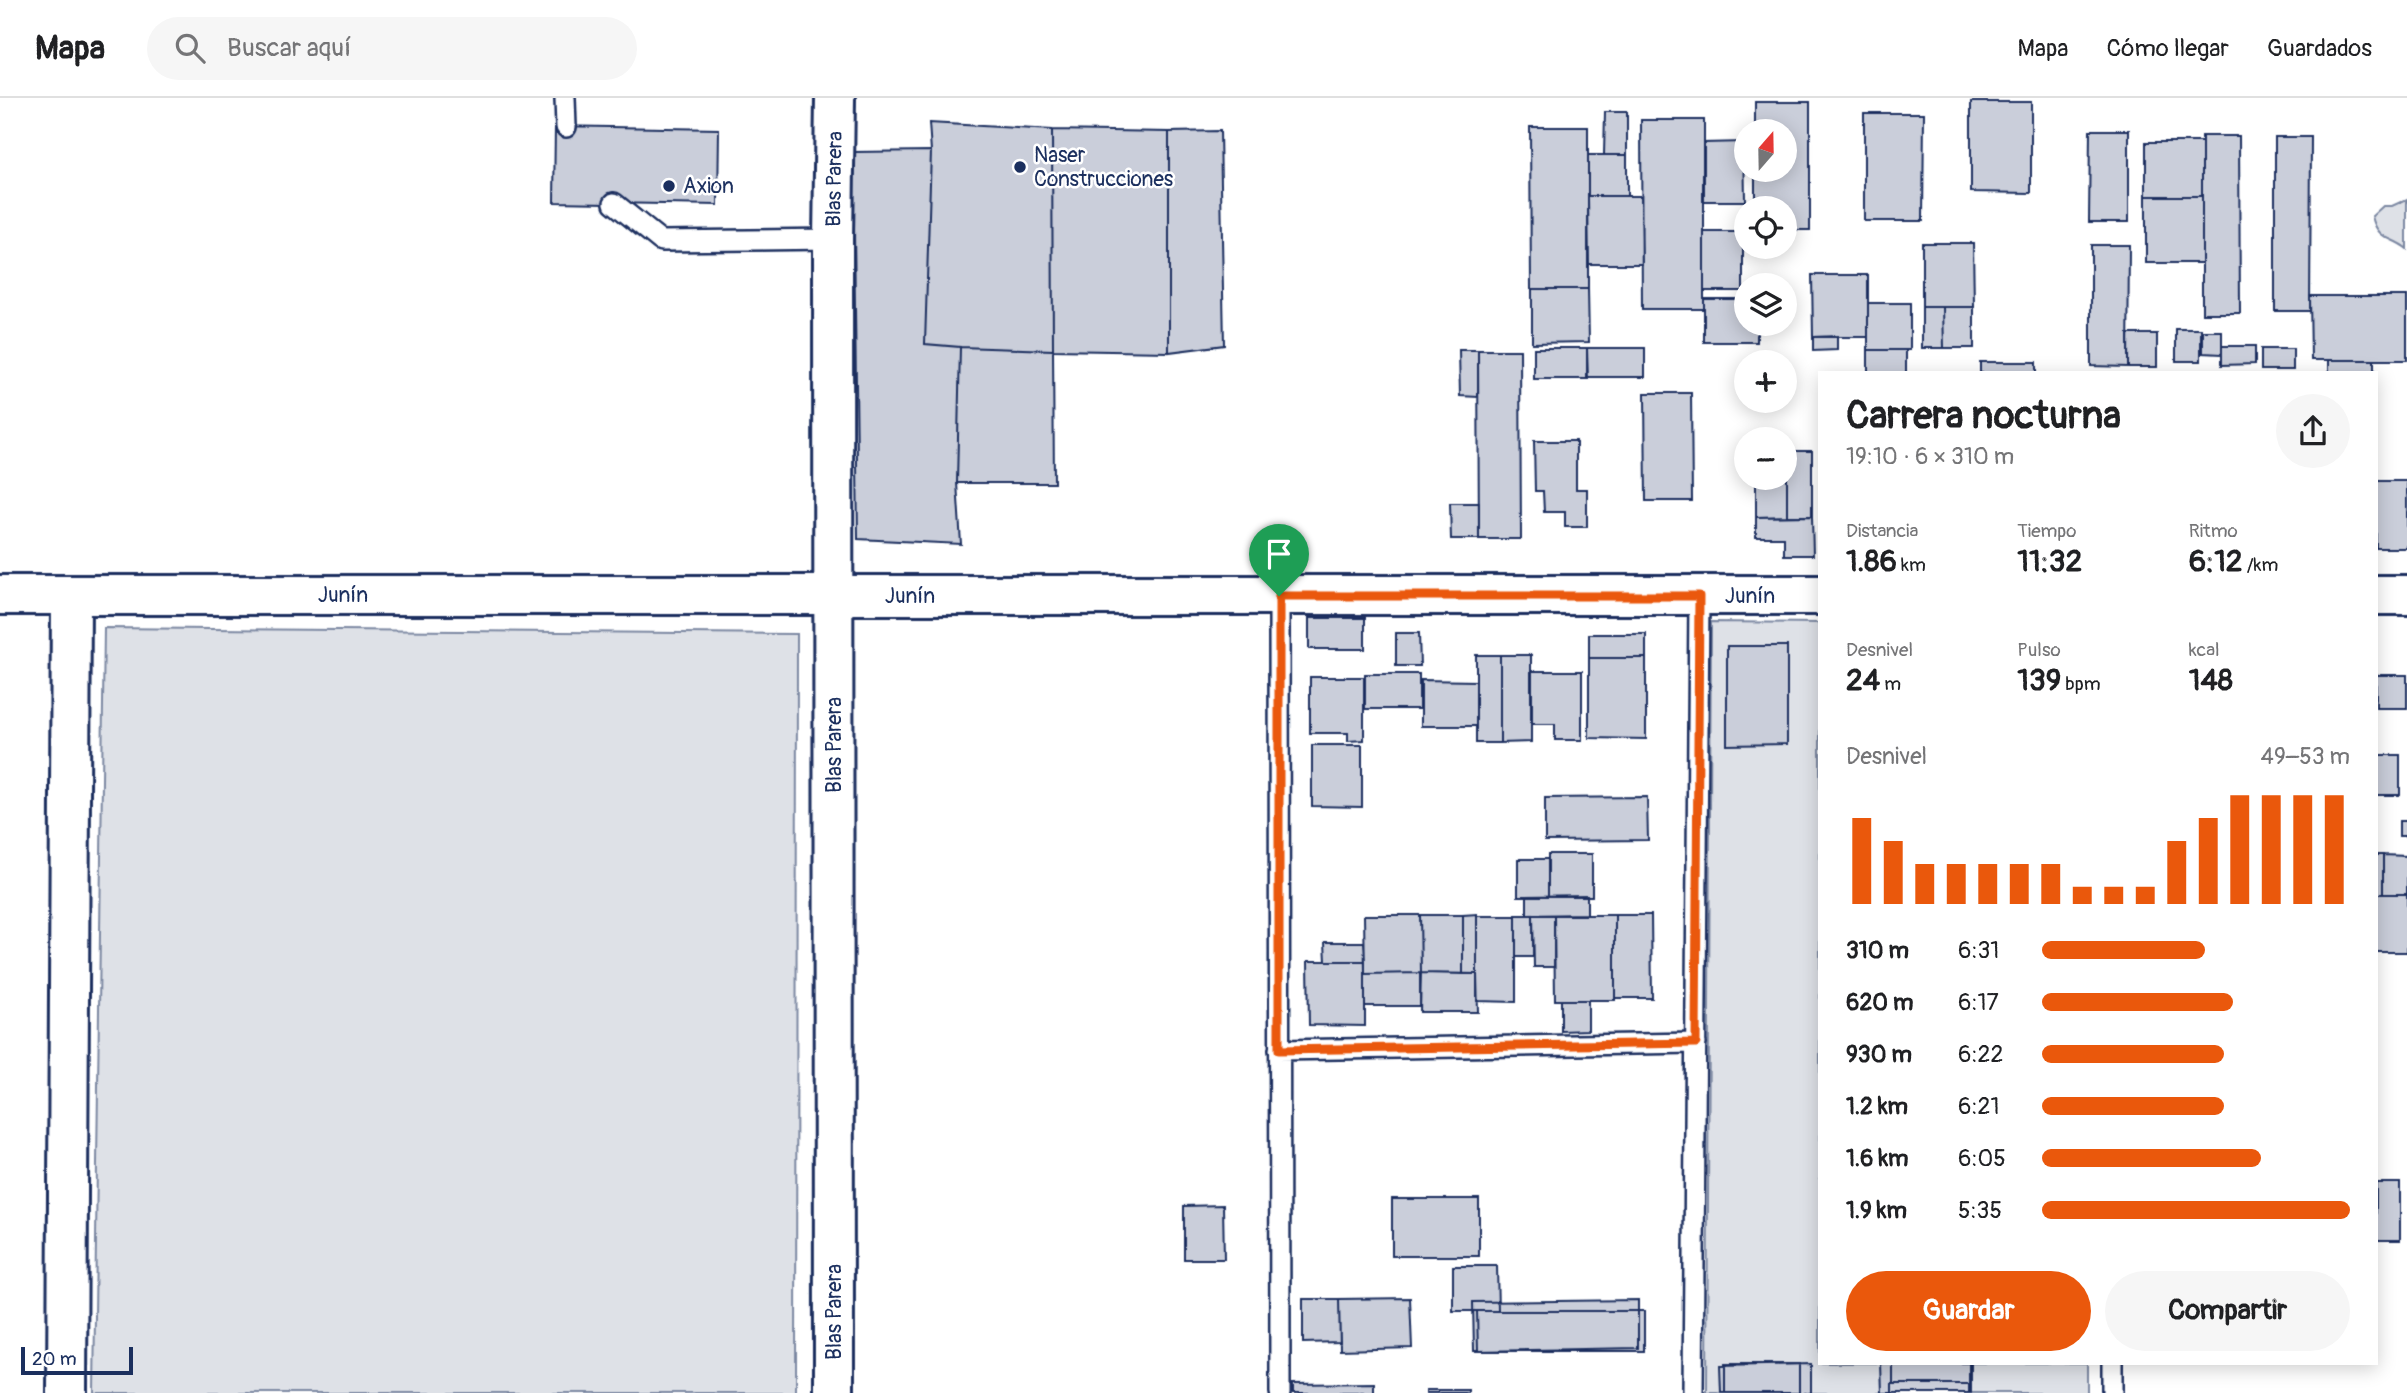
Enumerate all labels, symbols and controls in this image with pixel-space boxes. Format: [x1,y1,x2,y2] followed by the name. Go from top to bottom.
[147,17,637,80] search box
[35,28,105,69] text: Mapa
[171,29,209,67] icon: search
[227,32,351,64] text: Buscar aquí
[2018,34,2069,63] text: Mapa
[2107,34,2229,63] text: Cómo llegar
[2267,34,2372,63] text: Guardados
[1734,119,1797,182] north arrow
[1734,119,1797,490] map controls
[820,131,849,227] street label: Blas Parera
[1034,142,1174,193] place label: Naser Construcciones
[1012,159,1028,175] marker: Naser Construcciones
[683,173,734,200] place label: Axion
[661,178,677,194] marker: Axion
[1734,196,1797,259] button: locate
[1734,273,1797,336] button: layers
[1734,350,1797,413] button: +
[1846,392,2121,440] text: Carrera nocturna
[2276,394,2350,468] button: share
[1734,427,1797,490] button: −
[1846,442,2014,471] text: 19:10 · 6 × 310 m
[1846,519,1918,543] text: Distancia
[2017,519,2076,543] text: Tiempo
[2189,519,2238,543] text: Ritmo
[1249,524,1309,596] pin
[1260,535,1298,573] icon: arrive
[1846,543,1897,580] text: 1.86
[2017,543,2082,580] text: 11:32
[2189,543,2243,580] text: 6:12
[1897,553,1926,577] text: km
[2243,553,2278,577] text: /km
[318,582,368,609] street label: Junín
[885,583,935,610] street label: Junín
[1725,583,1775,610] street label: Junín
[1846,638,1913,662] text: Desnivel
[2017,638,2061,662] text: Pulso
[2189,638,2220,662] text: kcal
[1846,662,1880,699] text: 24
[2017,662,2061,699] text: 139
[2189,662,2233,699] text: 148
[1880,672,1901,696] text: m
[2061,672,2101,696] text: bpm
[821,697,848,793] street label: Blas Parera
[1846,742,1927,771] text: Desnivel
[2261,742,2350,771] text: 49–53 m
[1846,936,1909,965] text: 310 m
[1958,936,1999,965] text: 6:31
[1846,988,1913,1017] text: 620 m
[1958,988,1999,1017] text: 6:17
[1846,1040,1912,1069] text: 930 m
[1958,1040,2003,1069] text: 6:22
[1846,1092,1908,1121] text: 1.2 km
[1958,1092,1999,1121] text: 6:21
[1846,1144,1908,1173] text: 1.6 km
[1958,1144,2006,1173] text: 6:05
[1846,1196,1907,1225] text: 1.9 km
[1958,1196,2002,1225] text: 5:35
[821,1264,848,1360] street label: Blas Parera
[1846,1271,2091,1351] button: Guardar
[2105,1271,2350,1351] button: Compartir
[21,1344,133,1376] scale bar
[32,1347,77,1371] text: 20 m

